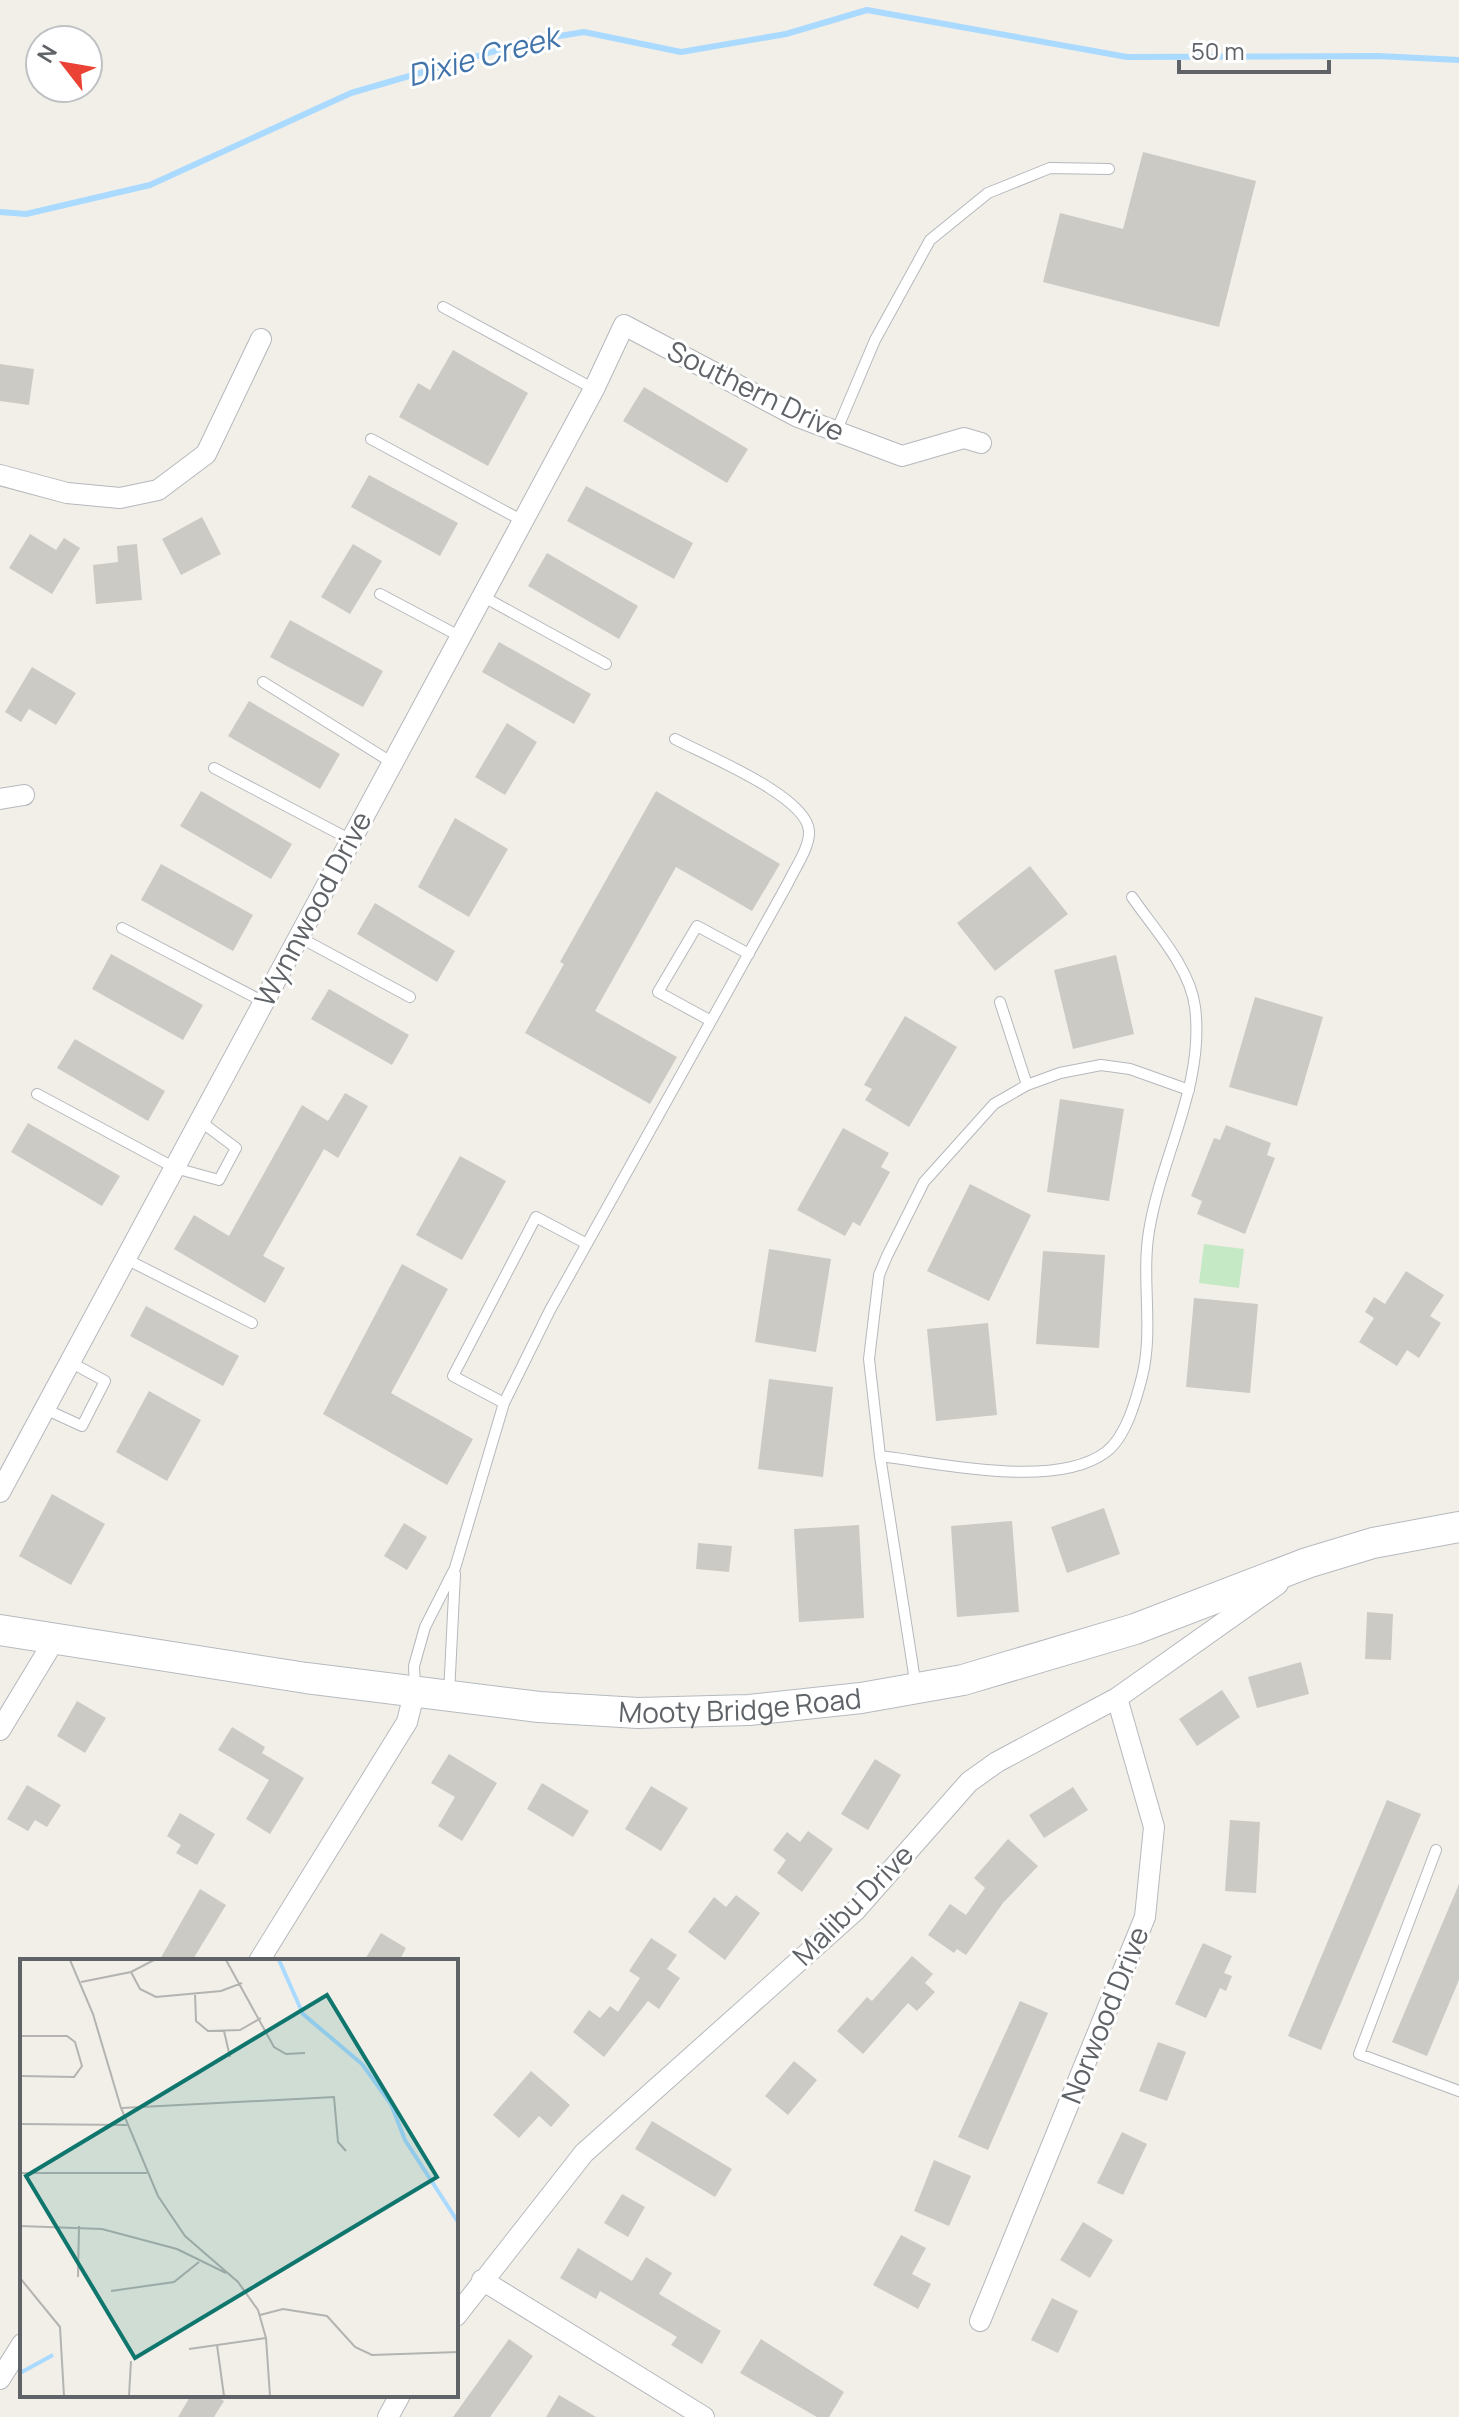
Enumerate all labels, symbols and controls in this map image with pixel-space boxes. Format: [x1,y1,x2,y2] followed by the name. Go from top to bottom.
[402,15,567,95] water label: Dixie Creek
[24,24,104,104] north arrow
[1179,24,1329,74] scale bar
[1191,34,1245,67] text: 50 m
[30,39,64,68] text: N
[662,331,851,449] street label: Southern Drive
[245,804,380,1013] street label: Wynnwood Drive
[618,1678,863,1731] street label: Mooty Bridge Road
[784,1836,921,1973] street label: Malibu Drive
[1051,1921,1157,2109] street label: Norwood Drive
[20,1959,458,2397] inset map

